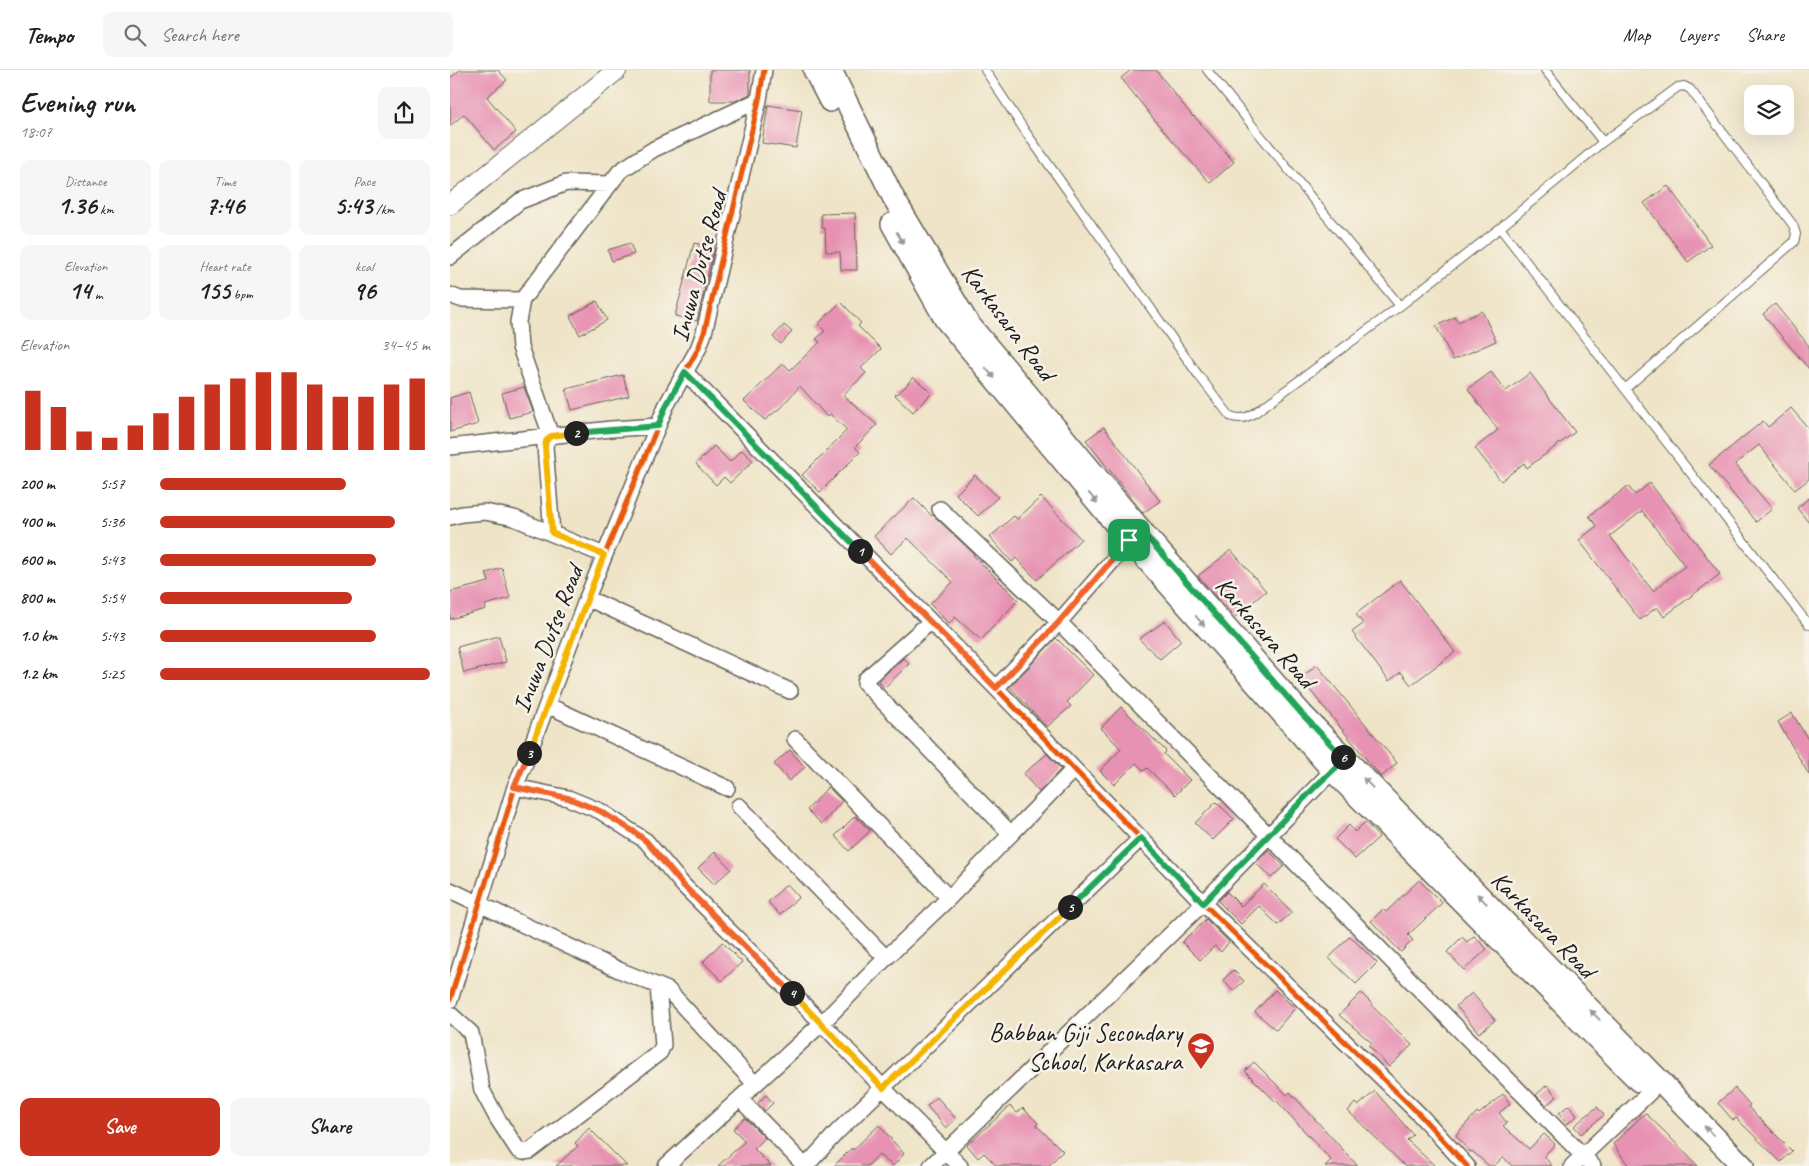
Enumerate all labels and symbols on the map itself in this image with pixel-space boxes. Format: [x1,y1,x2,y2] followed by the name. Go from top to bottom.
[663,183,736,345] street label: Inuwa Dutse Road
[896,231,904,245] one-way arrow
[954,258,1065,390] street label: Karkasara Road
[984,366,995,379] one-way arrow
[564,420,588,446] pin: 2
[1088,491,1099,504] one-way arrow
[1108,519,1150,561] pin
[848,538,872,564] pin: 1
[505,557,592,717] street label: Inuwa Dutse Road
[1208,570,1325,698] street label: Karkasara Road
[1194,614,1206,626] one-way arrow
[516,740,542,766] pin: 3
[1330,744,1356,770] pin: 6
[1362,777,1374,789] one-way arrow
[1484,864,1605,988] street label: Karkasara Road
[1476,893,1488,905] one-way arrow
[1058,894,1082,920] pin: 5
[780,980,804,1006] pin: 4
[1589,1009,1601,1021] one-way arrow
[989,1017,1184,1078] place label: Babban Giji Secondary School, Karkasara
[1186,1031,1216,1070] school or university icon: Babban Giji Secondary School, Karkasara
[1703,1125,1715,1137] one-way arrow

